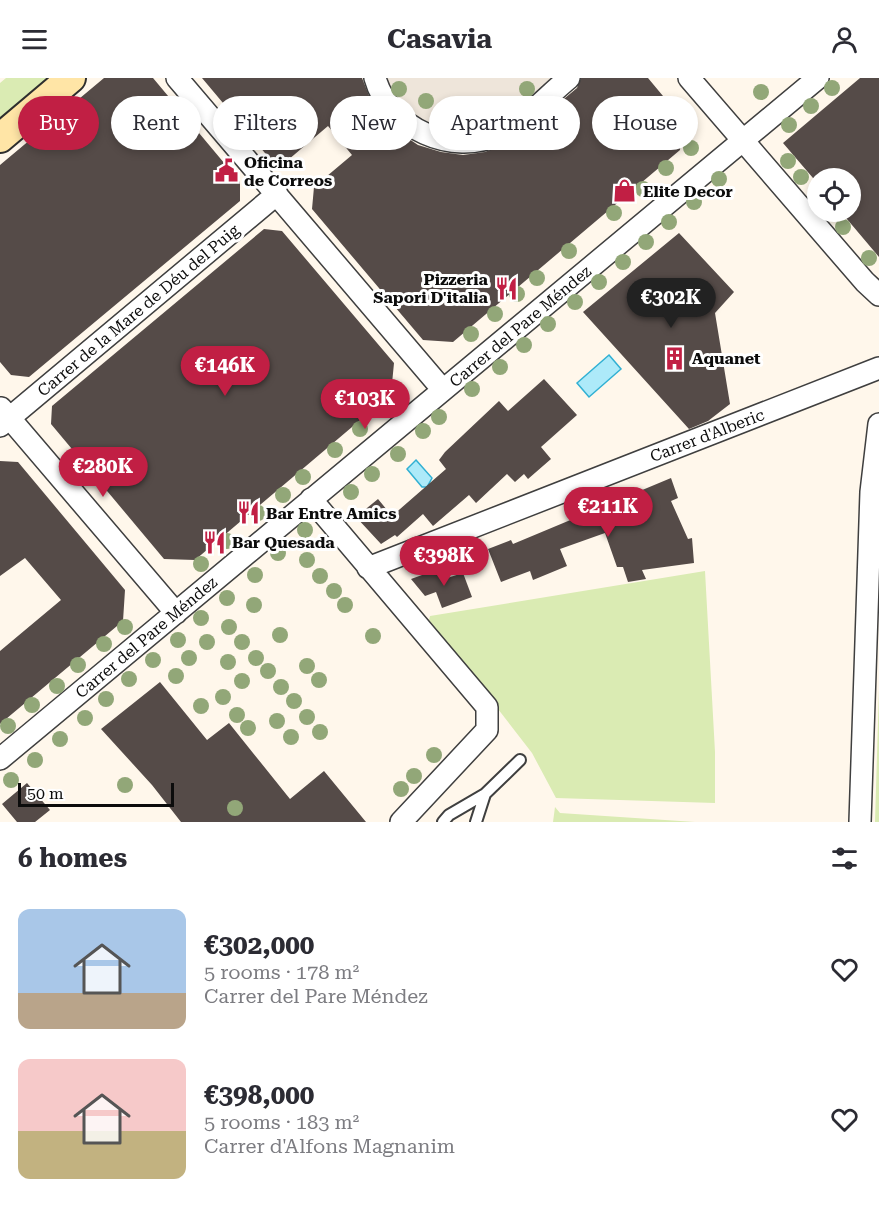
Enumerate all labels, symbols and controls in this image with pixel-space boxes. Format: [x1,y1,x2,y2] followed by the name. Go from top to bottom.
[18,23,51,56] icon: menu
[387,23,492,55] text: Casavia
[828,23,861,56] icon: person
[18,96,99,150] chip: Buy
[111,96,201,150] chip: Rent
[213,96,318,150] chip: Filters
[330,96,417,150] chip: New
[429,96,580,150] chip: Apartment
[592,96,698,150] chip: House
[244,153,332,190] place label: Oficina de Correos
[213,158,239,184] public building icon: Oficina de Correos
[807,168,861,222] map controls
[807,168,861,222] button: locate
[612,178,638,204] shop icon: Elite Decor
[643,182,733,201] place label: Elite Decor
[34,220,244,400] street label: Carrer de la Mare de Déu del Puig
[446,261,595,391] street label: Carrer del Pare Méndez
[373,270,489,307] place label: Pizzeria Sapori D'italia
[493,275,519,301] restaurant icon: Pizzeria Sapori D'italia
[629,278,713,329] pin: €302K
[641,285,701,309] text: €302K
[661,345,687,371] building icon: Aquanet
[183,346,267,397] pin: €146K
[692,349,761,368] place label: Aquanet
[195,353,255,377] text: €146K
[323,379,407,430] pin: €103K
[335,386,395,410] text: €103K
[647,405,767,466] street label: Carrer d'Alberic
[61,447,145,498] pin: €280K
[73,454,133,478] text: €280K
[566,487,650,538] pin: €211K
[578,494,638,518] text: €211K
[235,500,261,526] restaurant icon: Bar Entre Amics
[266,504,396,523] place label: Bar Entre Amics
[201,529,227,555] restaurant icon: Bar Quesada
[232,533,335,552] place label: Bar Quesada
[402,536,486,587] pin: €398K
[414,543,474,567] text: €398K
[72,572,221,702] street label: Carrer del Pare Méndez
[18,780,174,808] scale bar
[27,784,64,803] text: 50 m
[828,842,861,875] icon: filters
[18,843,127,873] text: 6 homes
[204,930,314,960] text: €302,000
[66,933,138,1005] icon: home
[828,953,861,986] icon: heart
[204,960,359,984] text: 5 rooms · 178 m²
[204,984,428,1008] text: Carrer del Pare Méndez
[204,1080,314,1110] text: €398,000
[66,1083,138,1155] icon: home
[828,1103,861,1136] icon: heart
[204,1110,359,1134] text: 5 rooms · 183 m²
[204,1134,455,1158] text: Carrer d'Alfons Magnanim

